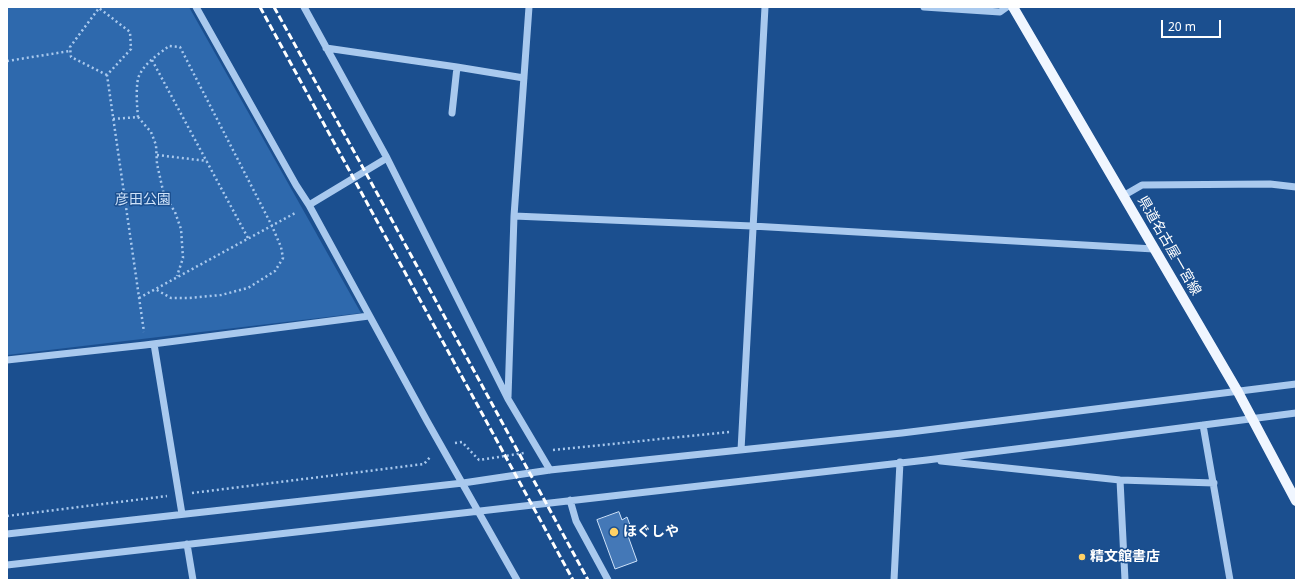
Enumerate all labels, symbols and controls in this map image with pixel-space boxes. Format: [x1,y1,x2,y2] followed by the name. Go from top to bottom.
[1163,12,1223,38] scale bar
[1168,18,1196,35] text: 20 m
[115,192,171,208] park label: 彦田公園
[1134,193,1204,299] street label: 県道名古屋一宮線
[623,524,679,540] place label: ほぐしや
[608,526,620,538] marker: ほぐしや
[1090,549,1160,565] place label: 精文館書店
[1077,552,1087,562] marker: 精文館書店

